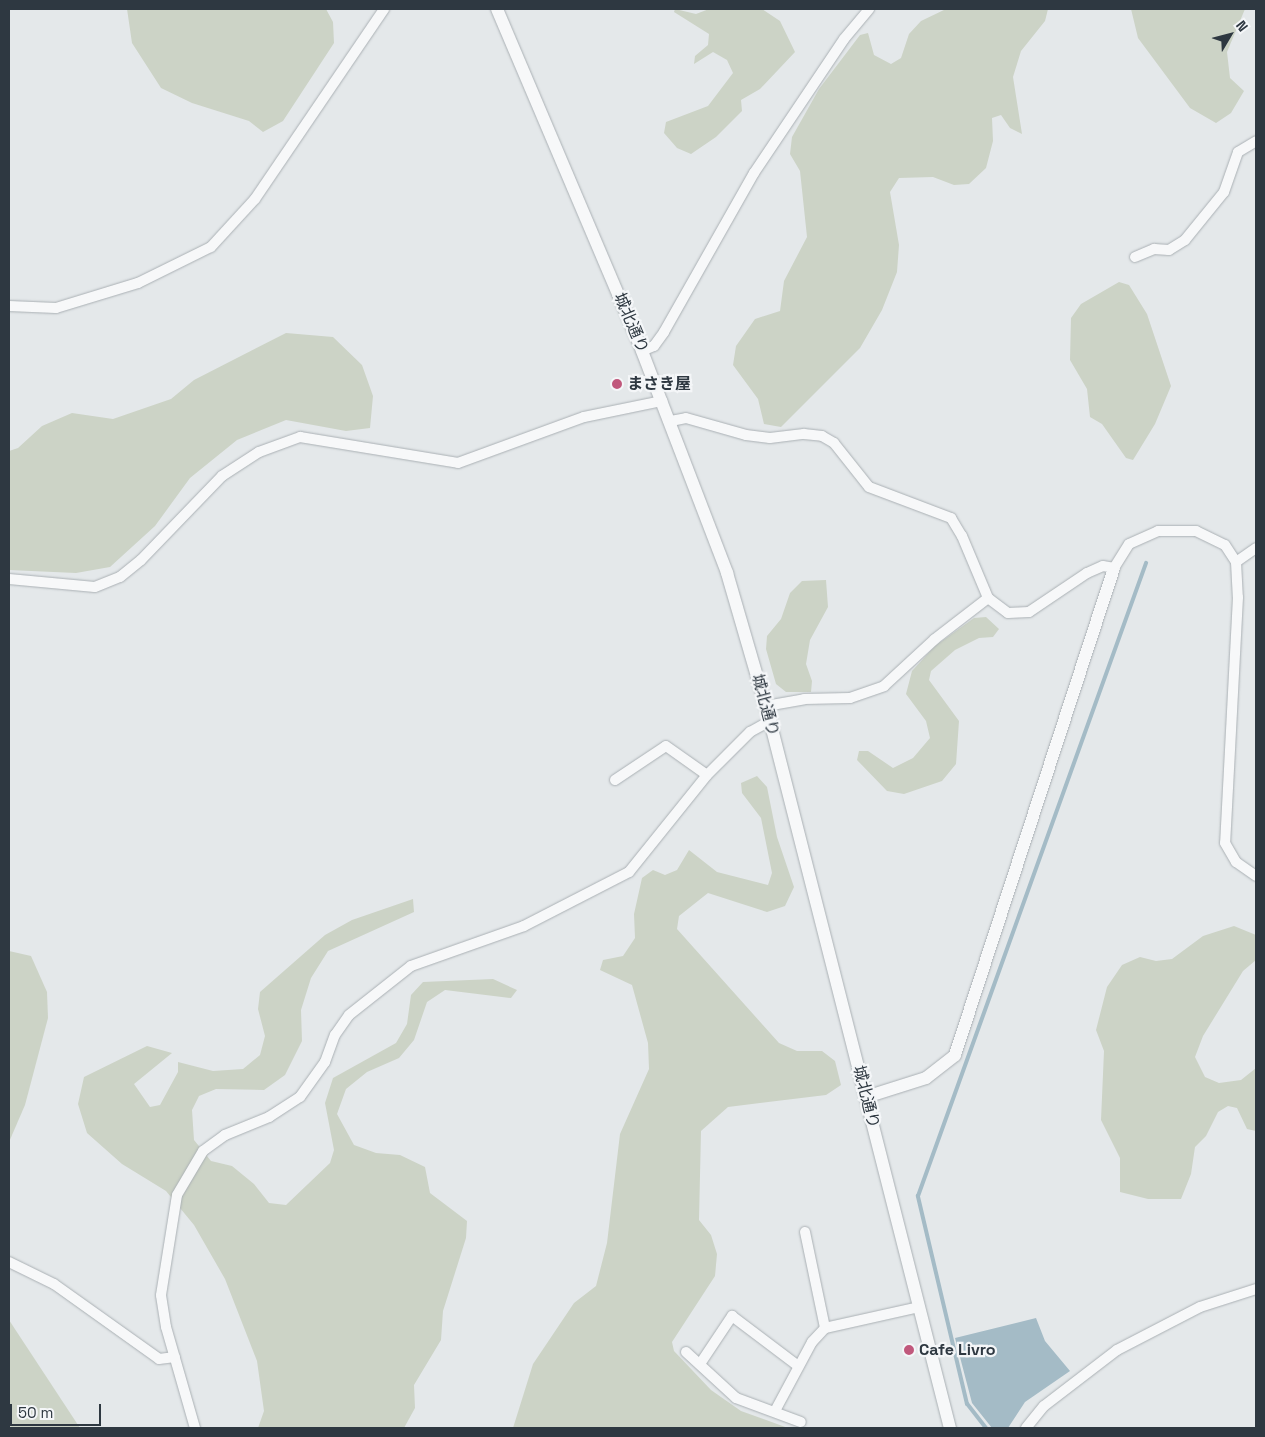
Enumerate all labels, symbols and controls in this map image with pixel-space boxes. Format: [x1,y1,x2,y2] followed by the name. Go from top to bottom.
[1205,10,1255,60] north arrow
[1232,17,1252,35] text: N
[610,290,652,356] street label: 城北通り
[627,374,691,394] place label: まさき屋
[611,378,623,390] marker: まさき屋
[747,672,783,738] street label: 城北通り
[849,1064,883,1130] street label: 城北通り
[919,1340,996,1360] place label: Cafe Livro
[903,1344,915,1356] marker: Cafe Livro
[12,1394,104,1426] scale bar
[18,1403,53,1422] text: 50 m

